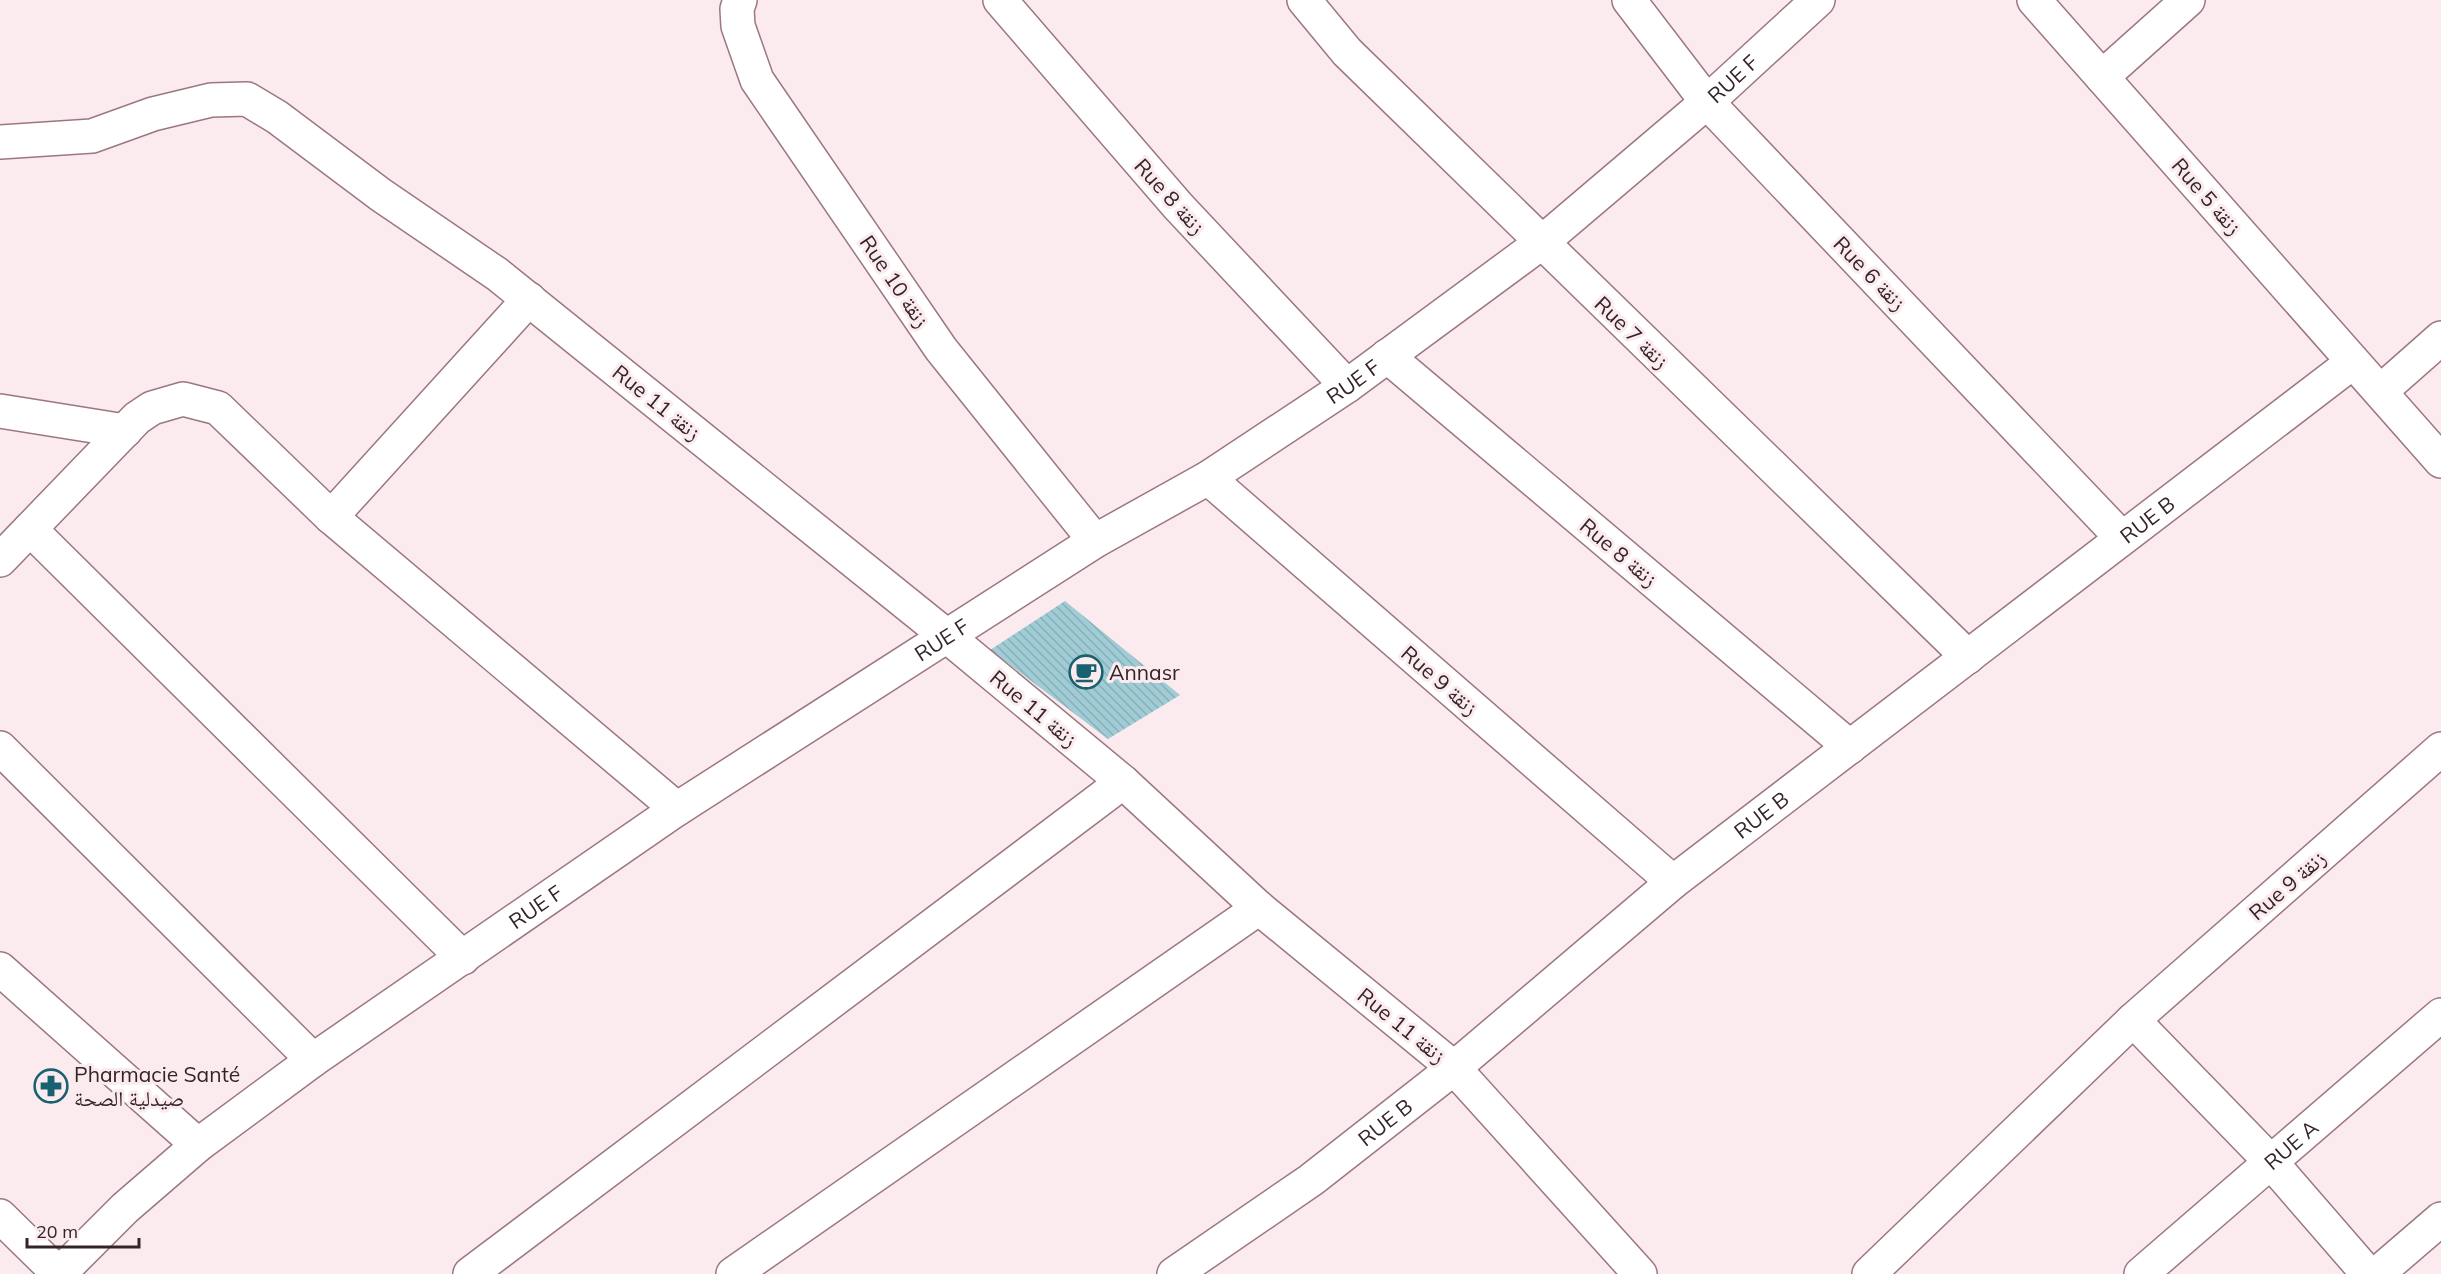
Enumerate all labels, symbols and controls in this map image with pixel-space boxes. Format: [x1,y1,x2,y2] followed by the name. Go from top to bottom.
[1702,49,1763,108] street label: RUE F
[2167,152,2247,240] street label: Rue 5 زنقة
[1129,153,1211,239] street label: Rue 8 زنقة
[855,230,935,332] street label: Rue 10 زنقة
[1828,230,1912,316] street label: Rue 6 زنقة
[1589,290,1675,374] street label: Rue 7 زنقة
[1321,353,1385,409] street label: RUE F
[608,359,706,445] street label: Rue 11 زنقة
[2115,490,2180,549] street label: RUE B
[1575,512,1663,592] street label: Rue 8 زنقة
[909,612,974,666] street label: RUE F
[1396,640,1484,720] street label: Rue 9 زنقة
[1068,654,1104,690] cafe icon: Annasr
[1109,659,1180,685] place label: Annasr
[985,664,1083,752] street label: Rue 11 زنقة
[1729,785,1794,844] street label: RUE B
[2243,845,2331,925] street label: Rue 9 زنقة
[504,879,568,934] street label: RUE F
[1353,982,1451,1068] street label: Rue 11 زنقة
[74,1061,240,1111] place label: Pharmacie Santé صيدلية الصحة
[33,1068,69,1104] pharmacy icon: Pharmacie Santé صيدلية الصحة
[1352,1093,1417,1151] street label: RUE B
[2258,1114,2324,1175] street label: RUE A
[27,1211,140,1249] scale bar
[36,1220,78,1243] text: 20 m

